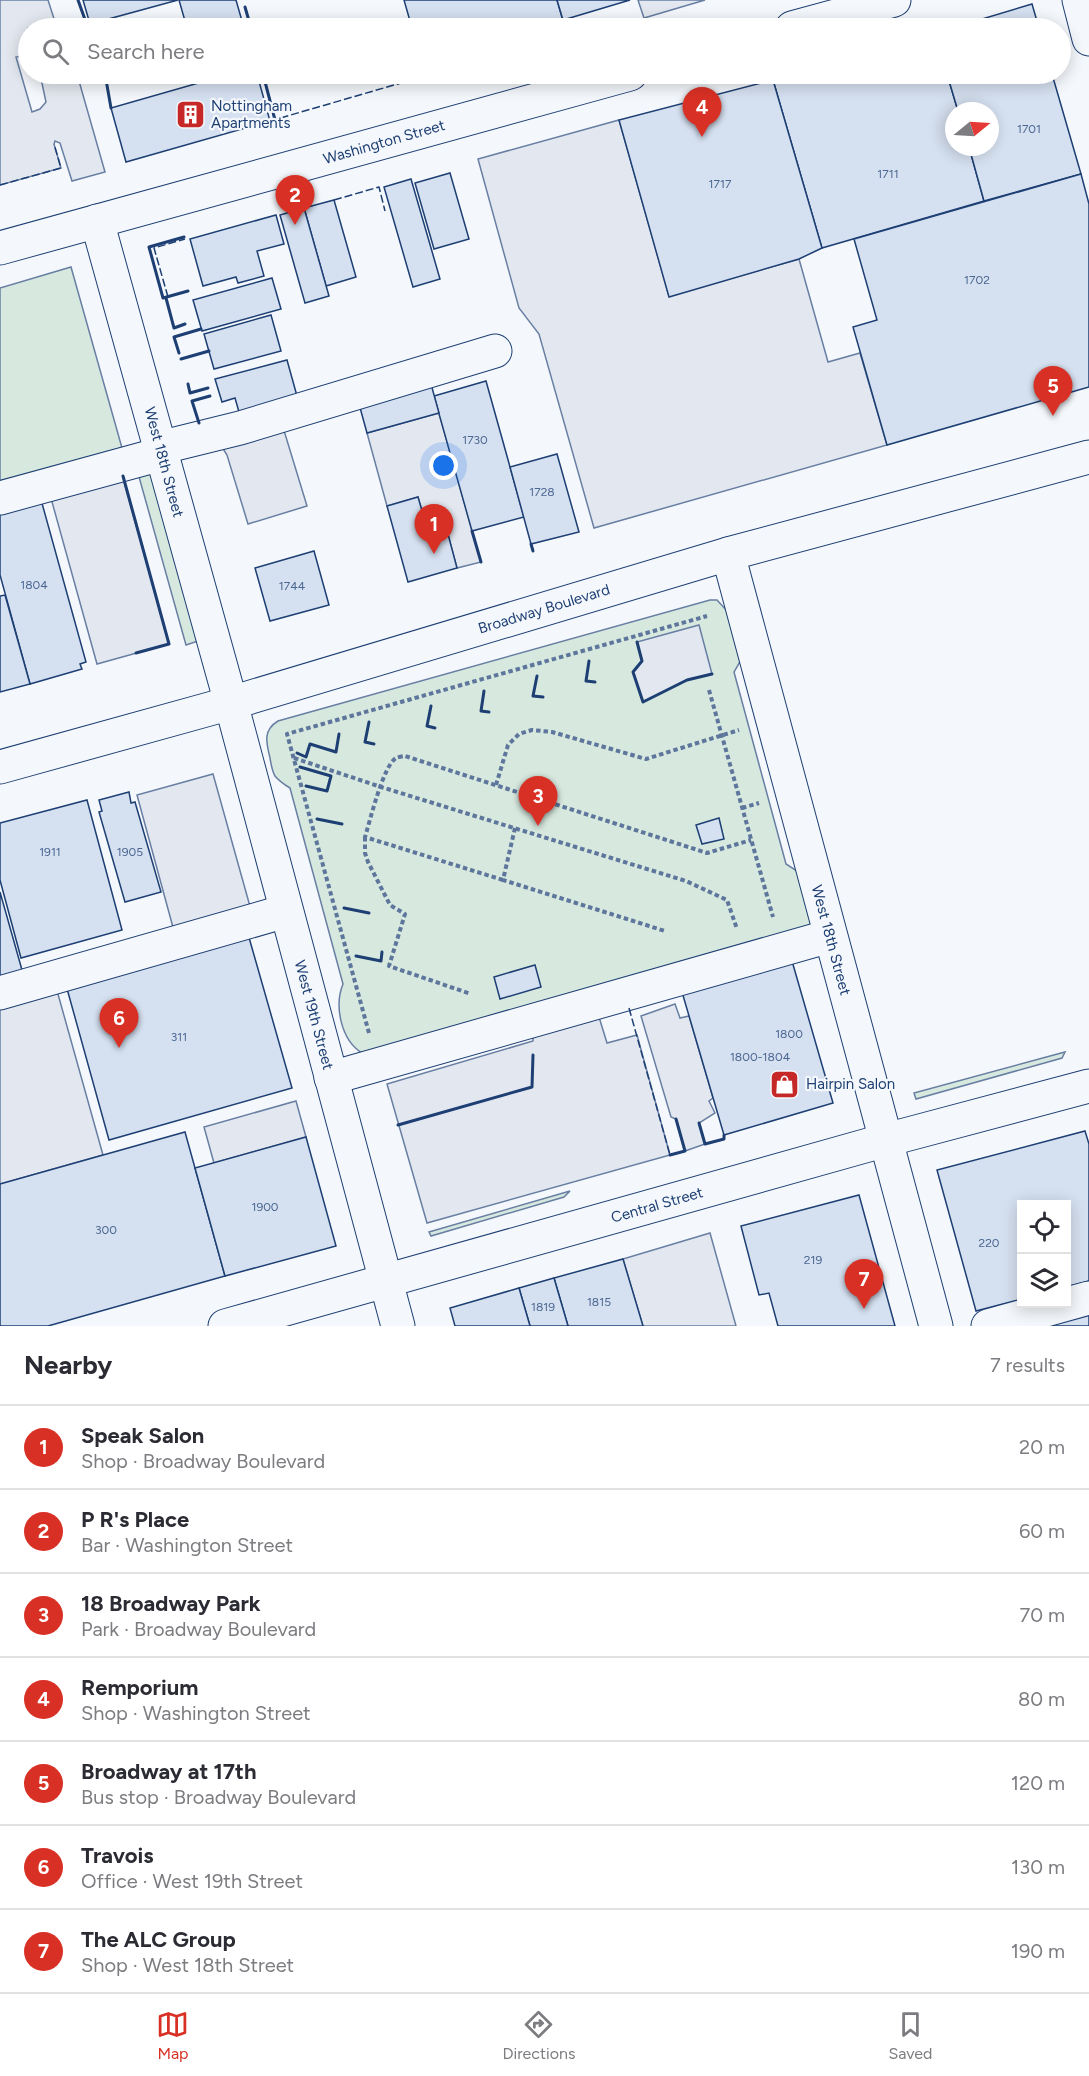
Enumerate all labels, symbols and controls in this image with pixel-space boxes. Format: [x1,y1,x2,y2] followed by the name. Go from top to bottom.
[18,18,1071,84] search box
[39,35,72,68] icon: search
[87,38,205,65] text: Search here
[682,88,722,137] pin: 4
[211,97,292,132] place label: Nottingham Apartments
[174,99,206,131] building icon: Nottingham Apartments
[945,102,999,156] north arrow
[321,116,447,168] street label: Washington Street
[1017,122,1041,136] house number: 1701
[877,167,899,181] house number: 1711
[276,176,314,225] pin: 2
[709,177,732,191] house number: 1717
[964,273,990,287] house number: 1702
[1034,366,1072,416] pin: 5
[141,405,187,519] street label: West 18th Street
[462,433,488,447] house number: 1730
[429,451,458,480] your location
[529,485,555,499] house number: 1728
[414,504,454,554] pin: 1
[20,578,48,592] house number: 1804
[279,579,306,593] house number: 1744
[476,580,612,638] street label: Broadway Boulevard
[518,776,558,826] pin: 3
[39,845,61,859] house number: 1911
[117,845,143,859] house number: 1905
[808,883,854,997] street label: West 18th Street
[291,958,337,1072] street label: West 19th Street
[100,998,138,1048] pin: 6
[775,1027,803,1041] house number: 1800
[171,1030,187,1044] house number: 311
[730,1050,791,1064] house number: 1800-1804
[769,1068,801,1100] shop icon: Hairpin Salon
[806,1075,895,1093] place label: Hairpin Salon
[609,1183,705,1227] street label: Central Street
[251,1200,279,1214] house number: 1900
[1017,1200,1071,1308] map controls
[1017,1200,1071,1254] button: locate
[95,1223,117,1237] house number: 300
[978,1236,1000,1250] house number: 220
[804,1253,822,1267] house number: 219
[1017,1254,1071,1308] button: layers
[844,1260,884,1309] pin: 7
[587,1295,611,1309] house number: 1815
[531,1300,555,1314] house number: 1819
[24,1349,112,1381] text: Nearby
[990,1353,1065,1377] text: 7 results
[81,1422,204,1449] text: Speak Salon
[39,1435,48,1459] text: 1
[1019,1435,1065,1459] text: 20 m
[81,1449,325,1473] text: Shop · Broadway Boulevard
[81,1506,189,1533] text: P R's Place
[38,1519,49,1543] text: 2
[1019,1519,1065,1543] text: 60 m
[81,1533,293,1557] text: Bar · Washington Street
[81,1590,261,1617] text: 18 Broadway Park
[38,1603,49,1627] text: 3
[1019,1603,1065,1627] text: 70 m
[81,1617,316,1641] text: Park · Broadway Boulevard
[81,1674,198,1701] text: Remporium
[37,1687,50,1711] text: 4
[1018,1687,1065,1711] text: 80 m
[81,1701,311,1725] text: Shop · Washington Street
[81,1758,256,1785] text: Broadway at 17th
[38,1771,49,1795] text: 5
[1011,1771,1065,1795] text: 120 m
[81,1785,356,1809] text: Bus stop · Broadway Boulevard
[81,1842,153,1869] text: Travois
[38,1855,49,1879] text: 6
[1011,1855,1065,1879] text: 130 m
[81,1869,303,1893] text: Office · West 19th Street
[81,1926,236,1953] text: The ALC Group
[38,1939,49,1963] text: 7
[1011,1939,1065,1963] text: 190 m
[81,1953,294,1977] text: Shop · West 18th Street
[156,2008,189,2063] tab: Map
[502,2008,575,2063] tab: Directions
[888,2008,933,2063] tab: Saved

